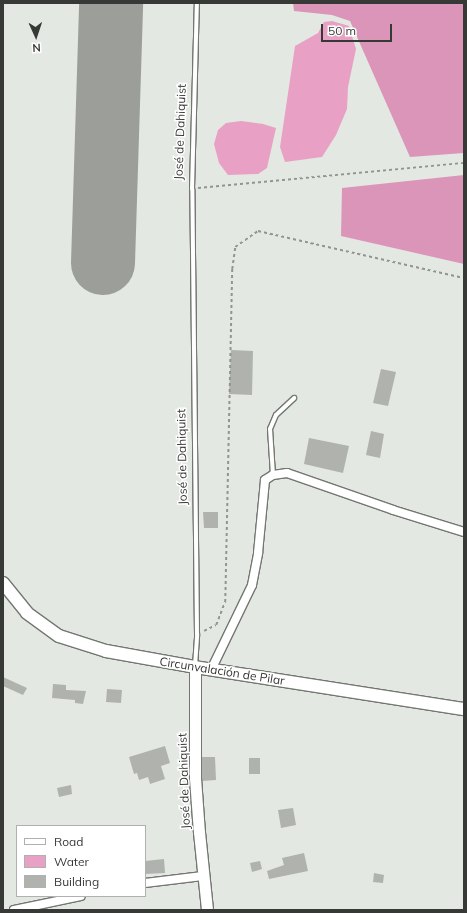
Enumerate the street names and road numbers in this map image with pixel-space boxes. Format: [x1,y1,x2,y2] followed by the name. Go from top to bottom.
[171,84,189,180] street label: José de Dahiquist
[174,409,190,505] street label: José de Dahiquist
[158,654,286,688] street label: Circunvalación de Pilar
[175,733,193,829] street label: José de Dahiquist

